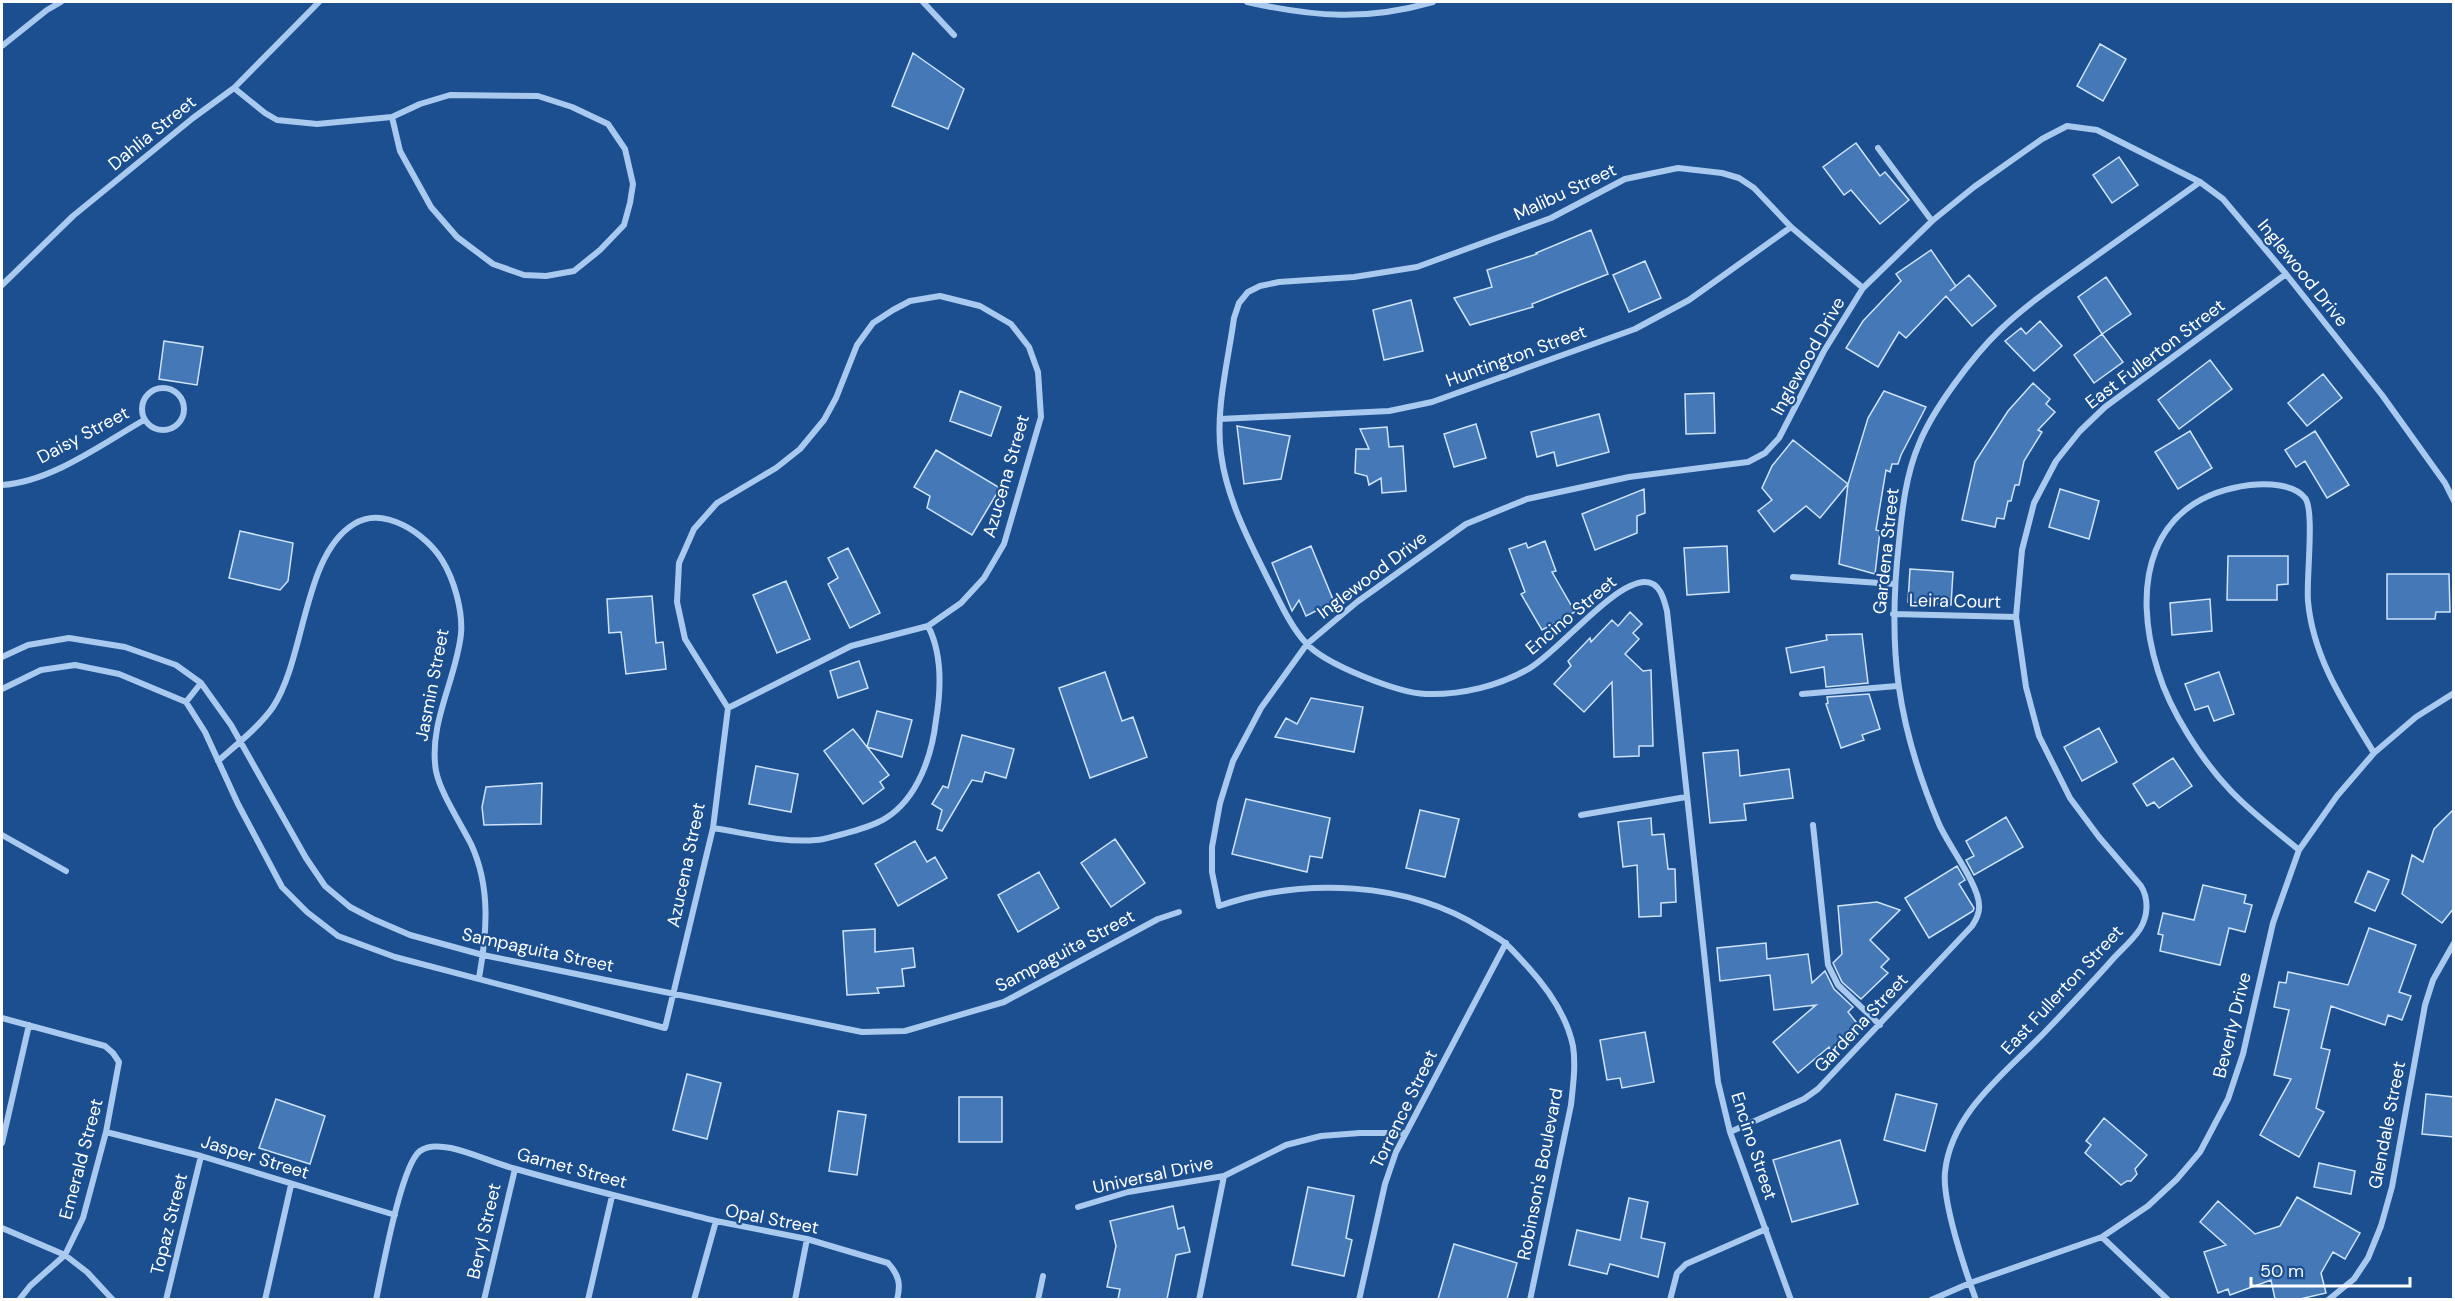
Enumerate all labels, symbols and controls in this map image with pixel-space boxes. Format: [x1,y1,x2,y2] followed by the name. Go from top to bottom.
[103,90,201,176] street label: Dahlia Street
[1510,158,1620,226] street label: Malibu Street
[2252,214,2354,332] street label: Inglewood Drive
[1766,292,1850,420] street label: Inglewood Drive
[2080,294,2230,414] street label: East Fullerton Street
[1442,319,1590,393] street label: Huntington Street
[33,401,133,469] street label: Daisy Street
[977,412,1035,540] street label: Azucena Street
[1867,487,1905,615] street label: Gardena Street
[1312,526,1432,624] street label: Inglewood Drive
[1520,570,1622,660] street label: Encino Street
[1909,588,2001,614] street label: Leira Court
[409,627,455,743] street label: Jasmin Street
[661,800,711,930] street label: Azucena Street
[991,904,1139,998] street label: Sampaguita Street
[1996,920,2128,1060] street label: East Fullerton Street
[460,922,616,978] street label: Sampaguita Street
[1809,968,1913,1078] street label: Gardena Street
[2207,970,2257,1080] street label: Beverly Drive
[1365,1046,1443,1172] street label: Torrence Street
[2363,1059,2411,1191] street label: Glendale Street
[1512,1086,1568,1262] street label: Robinson's Boulevard
[1725,1089,1783,1203] street label: Encino Street
[53,1096,109,1222] street label: Emerald Street
[198,1129,312,1185] street label: Jasper Street
[514,1142,630,1194] street label: Garnet Street
[1091,1151,1215,1199] street label: Universal Drive
[145,1171,193,1277] street label: Topaz Street
[461,1181,507,1281] street label: Beryl Street
[723,1198,821,1240] street label: Opal Street
[2251,1250,2410,1288] scale bar
[2260,1259,2304,1283] text: 50 m

